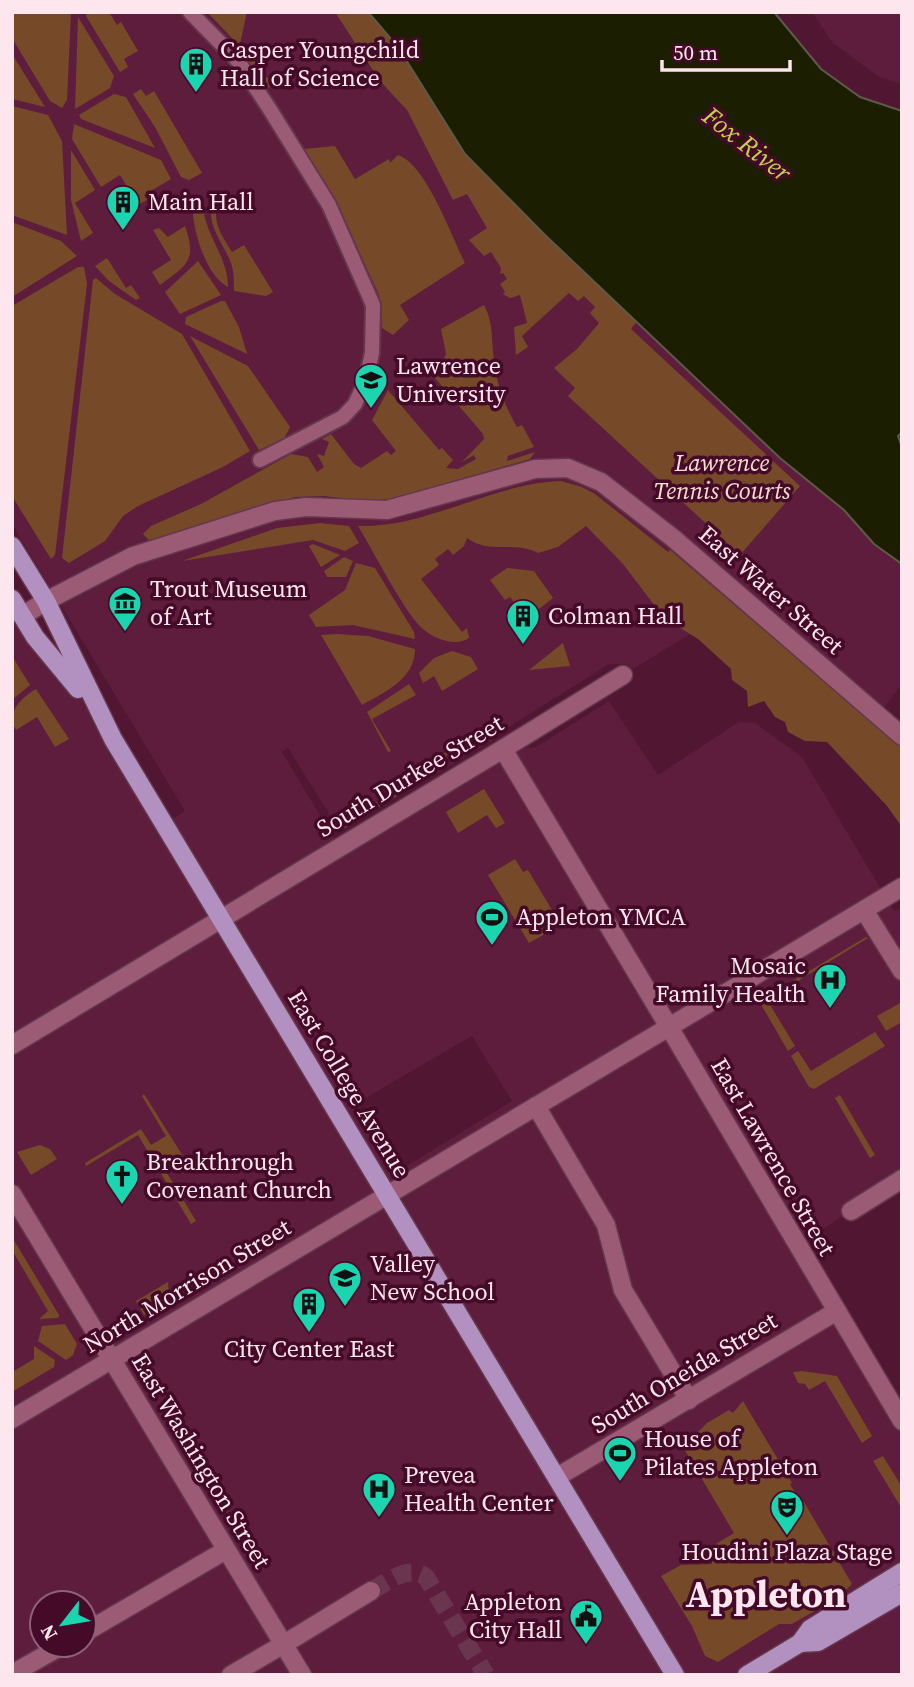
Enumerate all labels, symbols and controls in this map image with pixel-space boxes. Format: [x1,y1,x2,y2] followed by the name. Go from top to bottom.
[662,28,790,72] scale bar
[220,33,420,94] place label: Casper Youngchild Hall of Science
[673,38,718,67] text: 50 m
[177,45,215,94] building icon: Casper Youngchild Hall of Science
[694,97,799,190] water label: Fox River
[104,183,142,232] building icon: Main Hall
[148,185,254,218] place label: Main Hall
[396,349,506,410] place label: Lawrence University
[352,361,390,410] school or university icon: Lawrence University
[654,446,791,507] park label: Lawrence Tennis Courts
[692,518,851,662] street label: East Water Street
[150,572,307,633] place label: Trout Museum of Art
[106,584,144,633] museum icon: Trout Museum of Art
[504,597,542,646] building icon: Colman Hall
[548,599,682,632] place label: Colman Hall
[310,707,510,844] street label: South Durkee Street
[473,898,511,947] sports icon: Appleton YMCA
[516,900,686,933] place label: Appleton YMCA
[655,949,806,1010] place label: Mosaic Family Health
[811,961,849,1010] hospital icon: Mosaic Family Health
[280,984,419,1184] street label: East College Avenue
[703,1052,844,1262] street label: East Lawrence Street
[146,1145,332,1206] place label: Breakthrough Covenant Church
[103,1157,141,1206] church icon: Breakthrough Covenant Church
[77,1210,297,1361] street label: North Morrison Street
[370,1247,495,1308] place label: Valley New School
[326,1259,364,1308] school or university icon: Valley New School
[290,1285,328,1334] building icon: City Center East
[585,1304,783,1441] street label: South Oneida Street
[224,1332,394,1365] place label: City Center East
[124,1347,279,1575] street label: East Washington Street
[644,1422,818,1483] place label: House of Pilates Appleton
[601,1434,639,1483] sports icon: House of Pilates Appleton
[404,1458,554,1519] place label: Prevea Health Center
[360,1470,398,1519] hospital icon: Prevea Health Center
[768,1488,806,1537] theatre icon: Houdini Plaza Stage
[681,1535,893,1568] place label: Houdini Plaza Stage
[686,1568,846,1620] district label: Appleton
[464,1585,562,1646] place label: Appleton City Hall
[28,1589,98,1659] north arrow
[567,1597,605,1646] public building icon: Appleton City Hall
[34,1620,63,1645] text: N

